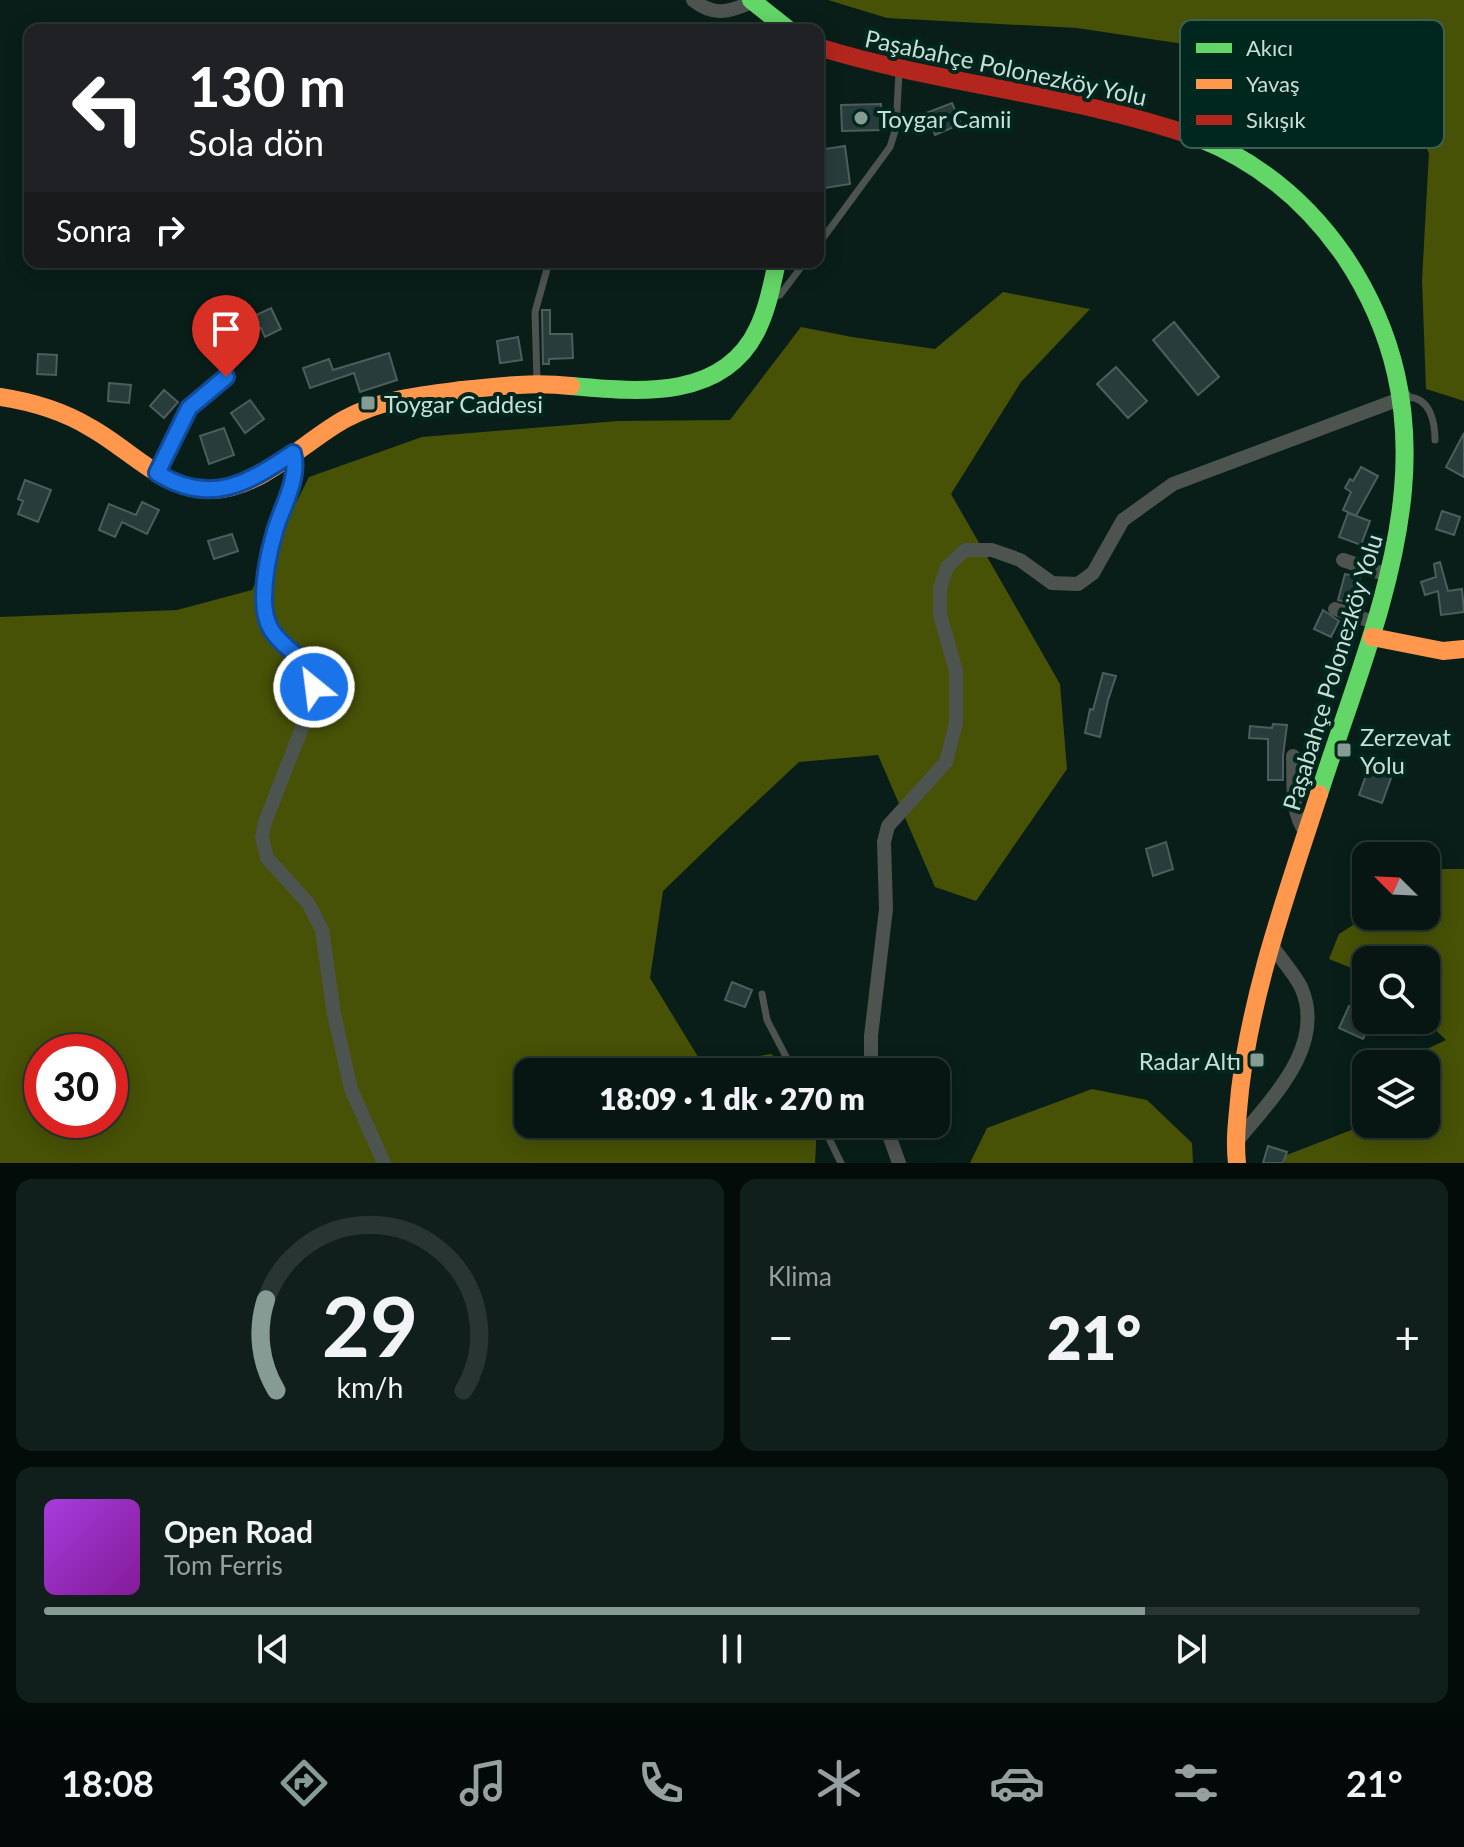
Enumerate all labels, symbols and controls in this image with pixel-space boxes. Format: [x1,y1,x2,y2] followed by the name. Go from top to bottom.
[1180,20,1444,148] legend
[862,23,1150,111] street label: Paşabahçe Polonezköy Yolu
[1246,34,1293,61] text: Akıcı
[188,52,346,119] text: 130 m
[56,56,160,160] icon: left
[1246,70,1300,97] text: Yavaş
[877,104,1012,133] place label: Toygar Camii
[1246,106,1306,133] text: Sıkışık
[852,109,870,127] marker: Toygar Camii
[188,120,324,164] text: Sola dön
[148,208,192,252] icon: right
[56,212,132,248] text: Sonra
[192,295,260,377] pin
[204,307,248,351] icon: arrive
[384,389,543,418] place label: Toygar Caddesi
[359,394,377,412] marker: Toygar Caddesi
[1276,530,1388,814] street label: Paşabahçe Polonezköy Yolu
[272,645,356,729] position arrow
[1360,722,1451,779] place label: Zerzevat Yolu
[1335,741,1353,759] marker: Zerzevat Yolu
[1352,842,1440,930] north arrow
[1352,842,1440,1138] map controls
[1352,946,1440,1034] button: search
[24,1034,128,1138] speed limit sign: 30
[1139,1046,1241,1075] place label: Radar Altı
[1352,1050,1440,1138] button: layers
[1248,1051,1266,1069] marker: Radar Altı
[599,1080,865,1116] text: 18:09 · 1 dk · 270 m
[768,1260,832,1292] text: Klima
[322,1275,418,1375] text: 29
[1047,1301,1141,1373] text: 21°
[768,1311,794,1363] text: −
[1394,1311,1420,1363] text: +
[337,1370,403,1404] text: km/h
[164,1513,313,1549] text: Open Road
[164,1549,283,1581] text: Tom Ferris
[251,1627,295,1671] icon: previous
[710,1627,754,1671] icon: pause
[1169,1627,1213,1671] icon: next
[276,1755,332,1811] icon: directions
[455,1755,511,1811] icon: music
[633,1755,689,1811] icon: phone
[811,1755,867,1811] icon: climate
[989,1755,1045,1811] icon: car
[1168,1755,1224,1811] icon: filters
[61,1761,154,1805] text: 18:08
[1346,1761,1403,1805] text: 21°

